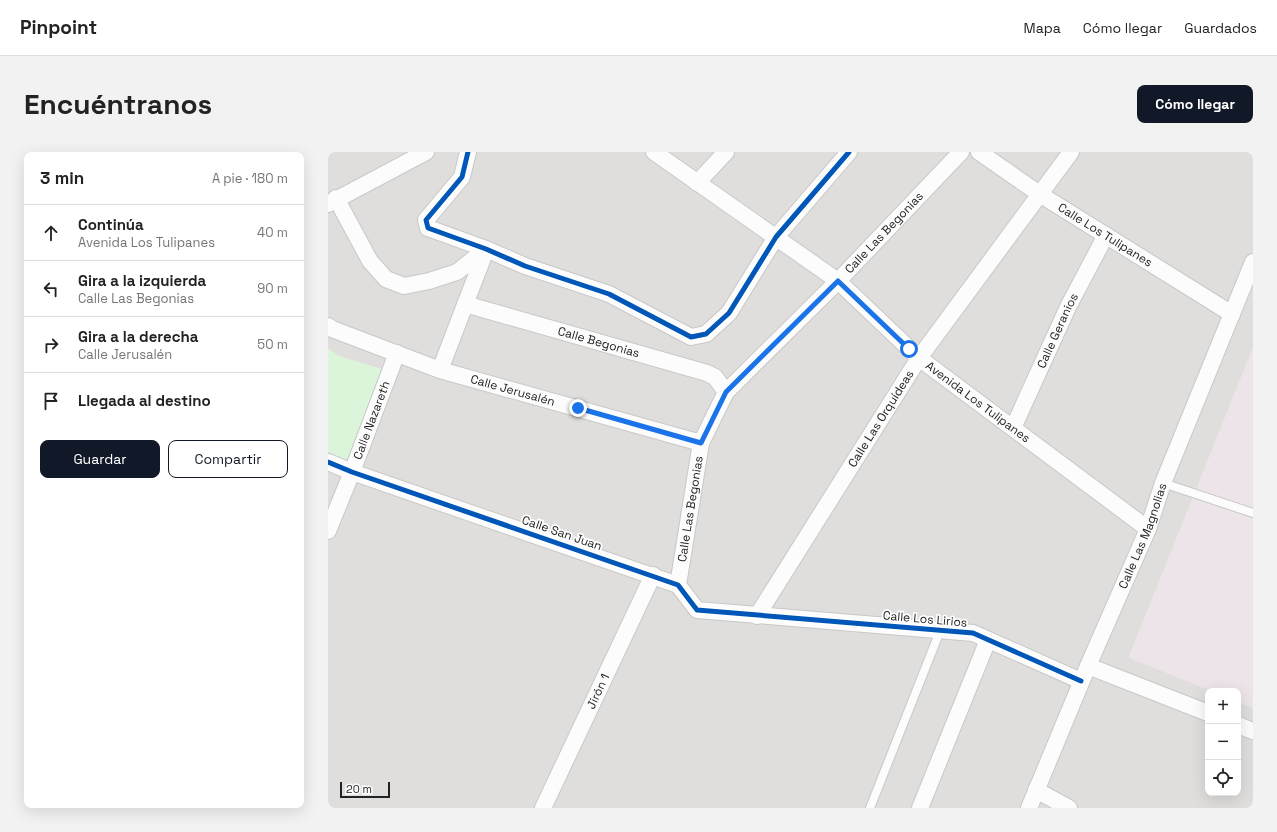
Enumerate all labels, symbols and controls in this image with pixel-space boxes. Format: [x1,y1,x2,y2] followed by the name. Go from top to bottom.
[20,15,97,40] text: Pinpoint
[1024,19,1061,37] text: Mapa
[1083,19,1162,37] text: Cómo llegar
[1184,19,1257,37] text: Guardados
[1137,85,1253,123] button: Cómo llegar
[24,86,212,122] text: Encuéntranos
[40,167,84,189] text: 3 min
[212,170,288,187] text: A pie · 180 m
[841,188,927,277] street label: Calle Las Begonias
[1055,199,1155,270] street label: Calle Los Tulipanes
[78,215,144,234] text: Continúa
[40,222,62,244] icon: ahead
[257,224,288,241] text: 40 m
[78,234,215,251] text: Avenida Los Tulipanes
[78,271,206,290] text: Gira a la izquierda
[40,278,62,300] icon: left
[257,280,288,297] text: 90 m
[78,290,194,307] text: Calle Las Begonias
[1033,290,1082,371] street label: Calle Geranios
[556,323,641,361] street label: Calle Begonias
[78,327,198,346] text: Gira a la derecha
[40,334,62,356] icon: right
[257,336,288,353] text: 50 m
[900,340,918,358] route start
[78,346,172,363] text: Calle Jerusalén
[922,358,1033,446] street label: Avenida Los Tulipanes
[844,367,917,470] street label: Calle Las Orquídeas
[469,371,557,410] street label: Calle Jerusalén
[349,379,394,462] street label: Calle Nazareth
[40,390,62,412] icon: arrive
[78,391,211,410] text: Llegada al destino
[569,399,587,417] route end
[40,440,160,478] button: Guardar
[168,440,288,478] button: Compartir
[674,455,707,563] street label: Calle Las Begonias
[1115,481,1170,591] street label: Calle Las Magnolias
[520,512,604,554] street label: Calle San Juan
[882,607,968,631] street label: Calle Los Lirios
[583,671,613,712] street label: Jirón 1
[1205,688,1241,796] map controls
[1205,688,1241,724] button: +
[1205,724,1241,760] button: −
[1205,760,1241,796] button: locate
[340,780,390,799] scale bar
[346,782,372,796] text: 20 m

